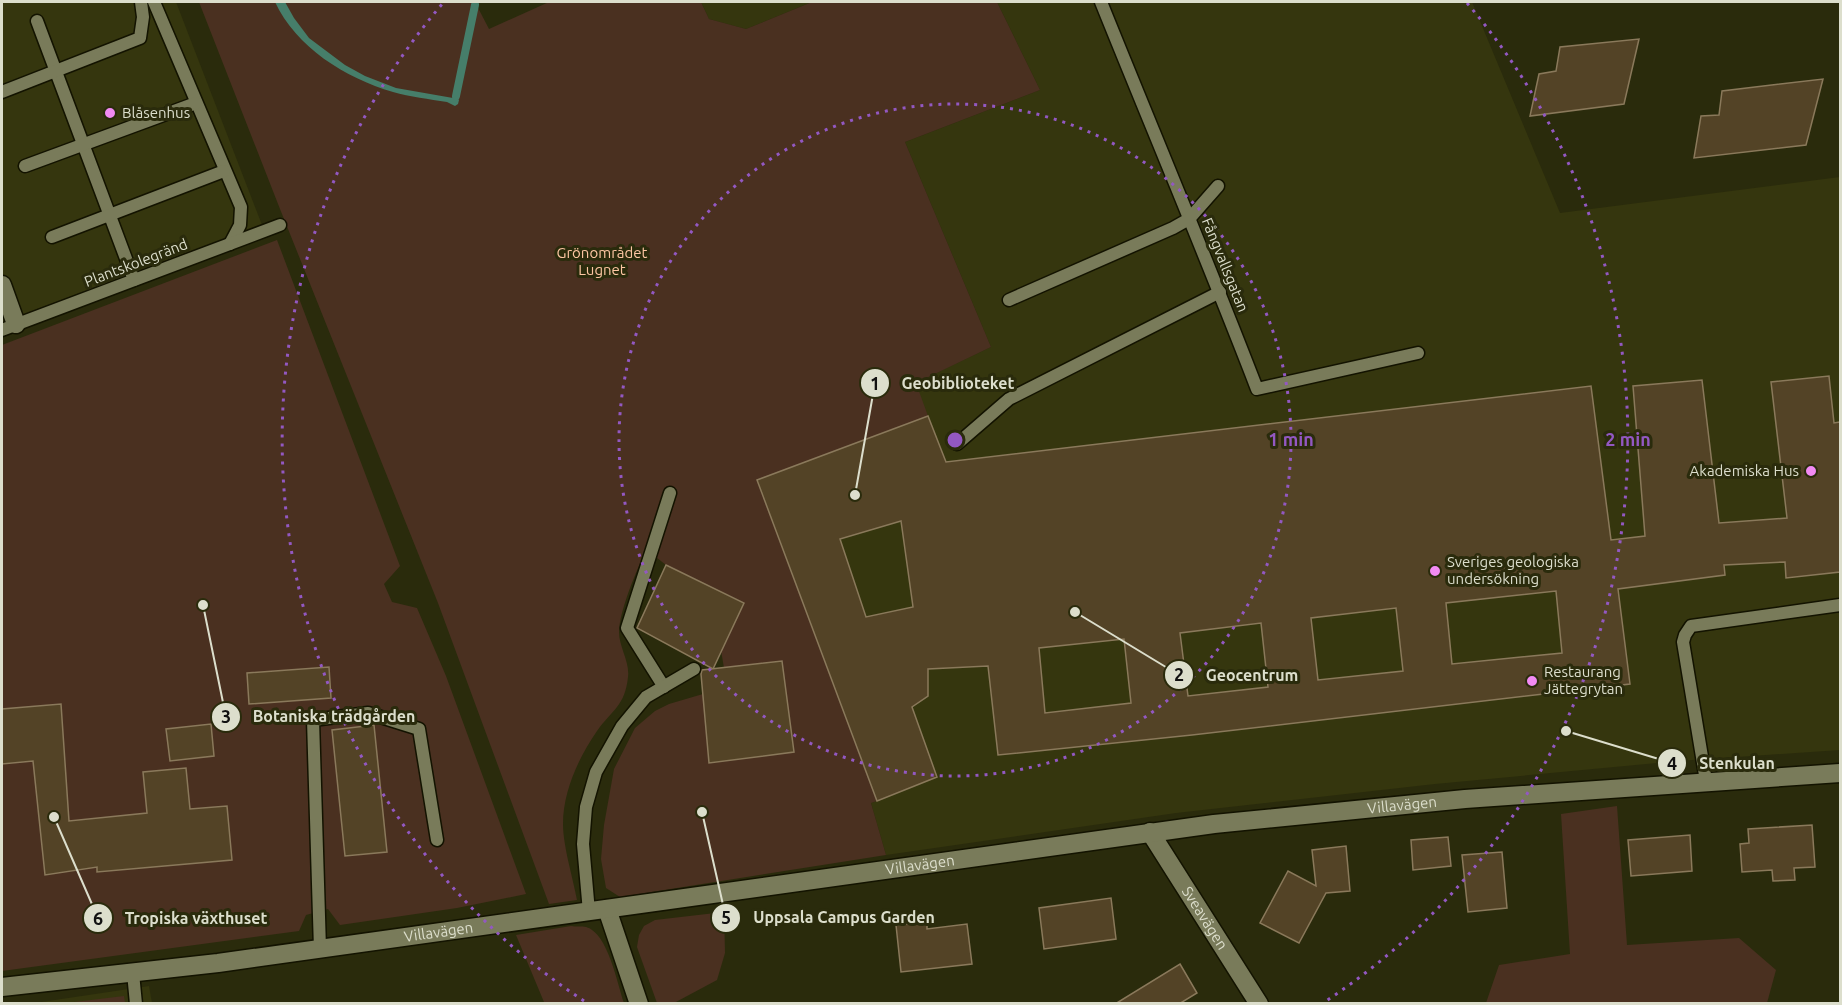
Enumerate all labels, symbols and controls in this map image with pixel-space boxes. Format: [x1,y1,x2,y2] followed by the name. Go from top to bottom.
[122,104,190,121] place label: Blåsenhus
[103,106,117,120] marker: Blåsenhus
[1199,215,1252,314] street label: Fångvallsgatan
[82,235,190,290] street label: Plantskolegränd
[556,244,648,278] park label: Grönområdet Lugnet
[860,366,1027,400] callout: Geobiblioteket
[870,373,880,393] text: 1
[902,374,1015,392] text: Geobiblioteket
[1268,429,1314,449] text: 1 min
[1605,429,1651,449] text: 2 min
[945,430,965,450] centre of rings
[1690,462,1799,479] place label: Akademiska Hus
[1804,464,1818,478] marker: Akademiska Hus
[1447,553,1579,587] place label: Sveriges geologiska undersökning
[1428,564,1442,578] marker: Sveriges geologiska undersökning
[1164,658,1310,692] callout: Geocentrum
[1544,663,1623,697] place label: Restaurang Jättegrytan
[1174,664,1184,684] text: 2
[1206,666,1298,684] text: Geocentrum
[1525,674,1539,688] marker: Restaurang Jättegrytan
[211,700,428,734] callout: Botaniska trädgården
[221,706,231,726] text: 3
[253,707,415,725] text: Botaniska trädgården
[1657,746,1787,780] callout: Stenkulan
[1667,753,1677,773] text: 4
[1699,754,1775,772] text: Stenkulan
[1366,793,1438,817] street label: Villavägen
[884,851,956,878] street label: Villavägen
[1179,883,1231,953] street label: Sveavägen
[83,901,280,935] callout: Tropiska växthuset
[711,901,947,935] callout: Uppsala Campus Garden
[721,907,731,927] text: 5
[93,908,103,928] text: 6
[753,908,935,926] text: Uppsala Campus Garden
[125,909,267,927] text: Tropiska växthuset
[403,918,474,945] street label: Villavägen

